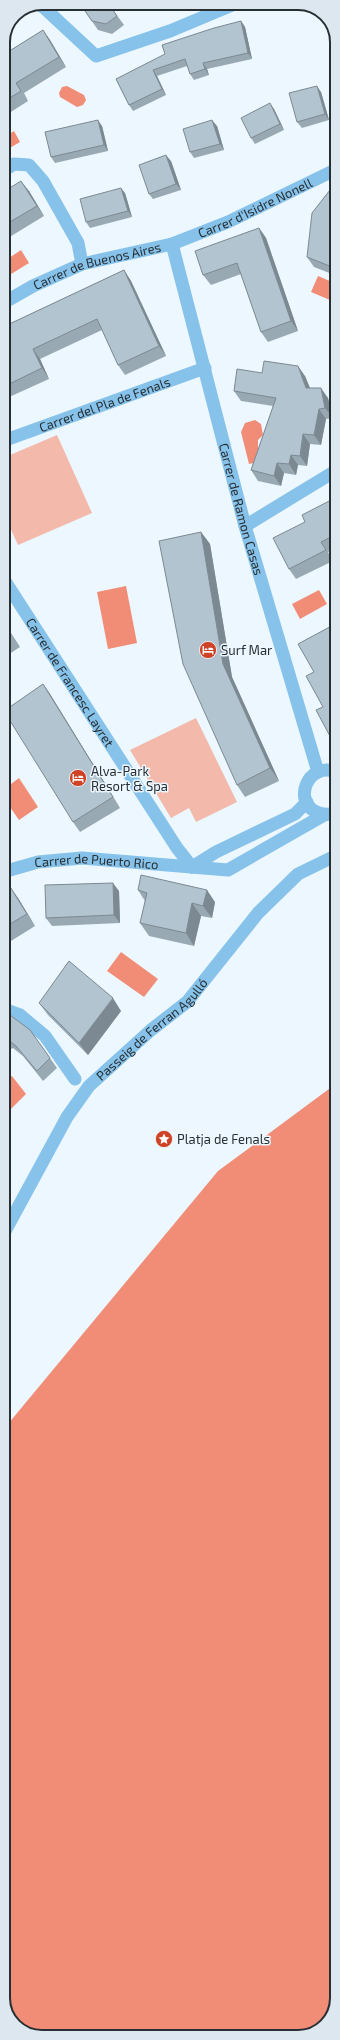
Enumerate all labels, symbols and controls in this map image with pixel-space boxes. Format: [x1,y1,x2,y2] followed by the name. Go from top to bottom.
[196,174,315,241] street label: Carrer d'Isidre Nonell
[30,239,162,293] street label: Carrer de Buenos Aires
[37,373,172,435] street label: Carrer del Pla de Fenals
[216,441,267,577] street label: Carrer de Ramon Casas
[23,615,118,750] street label: Carrer de Francesc Layret
[198,640,218,660] hotel icon: Surf Mar
[221,642,272,658] place label: Surf Mar
[91,763,168,794] place label: Alva-Park Resort & Spa
[68,768,88,788] hotel icon: Alva-Park Resort & Spa
[34,850,159,872] street label: Carrer de Puerto Rico
[93,975,211,1084] street label: Passeig de Ferran Agulló
[154,1129,174,1149] place icon: Platja de Fenals
[177,1131,270,1147] place label: Platja de Fenals

